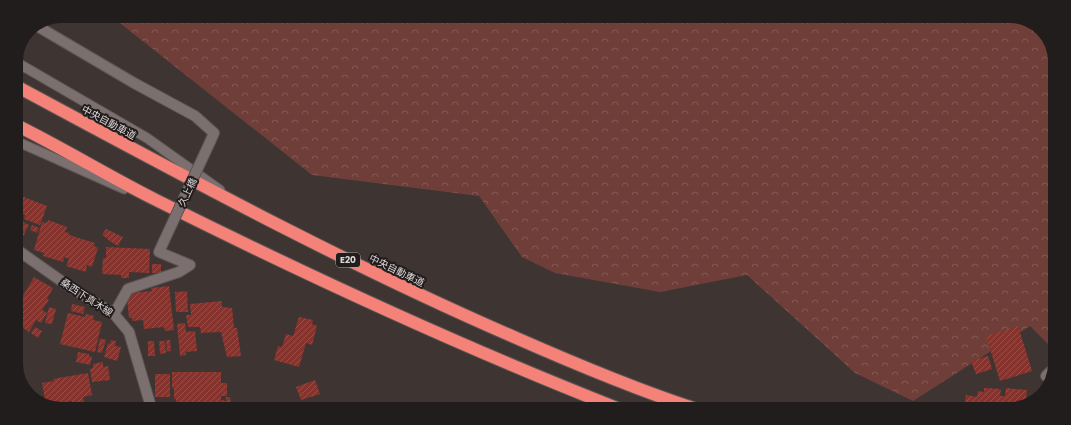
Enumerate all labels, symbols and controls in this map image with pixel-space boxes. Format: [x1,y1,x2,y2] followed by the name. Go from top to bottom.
[79,102,139,143] street label: 中央自動車道
[174,175,201,209] street label: 久上橋
[367,251,427,290] street label: 中央自動車道
[336,253,360,267] road number: E20
[57,275,116,320] street label: 桑西下真木線

